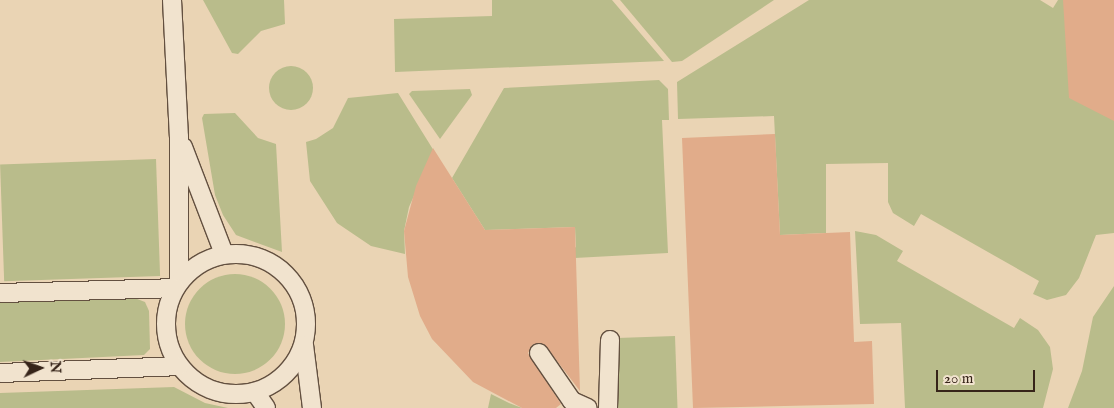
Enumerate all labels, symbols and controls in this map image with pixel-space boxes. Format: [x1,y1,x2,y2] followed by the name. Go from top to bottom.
[15,343,65,393] north arrow
[939,360,1038,392] scale bar
[46,361,64,374] text: N
[944,369,973,388] text: 20 m

